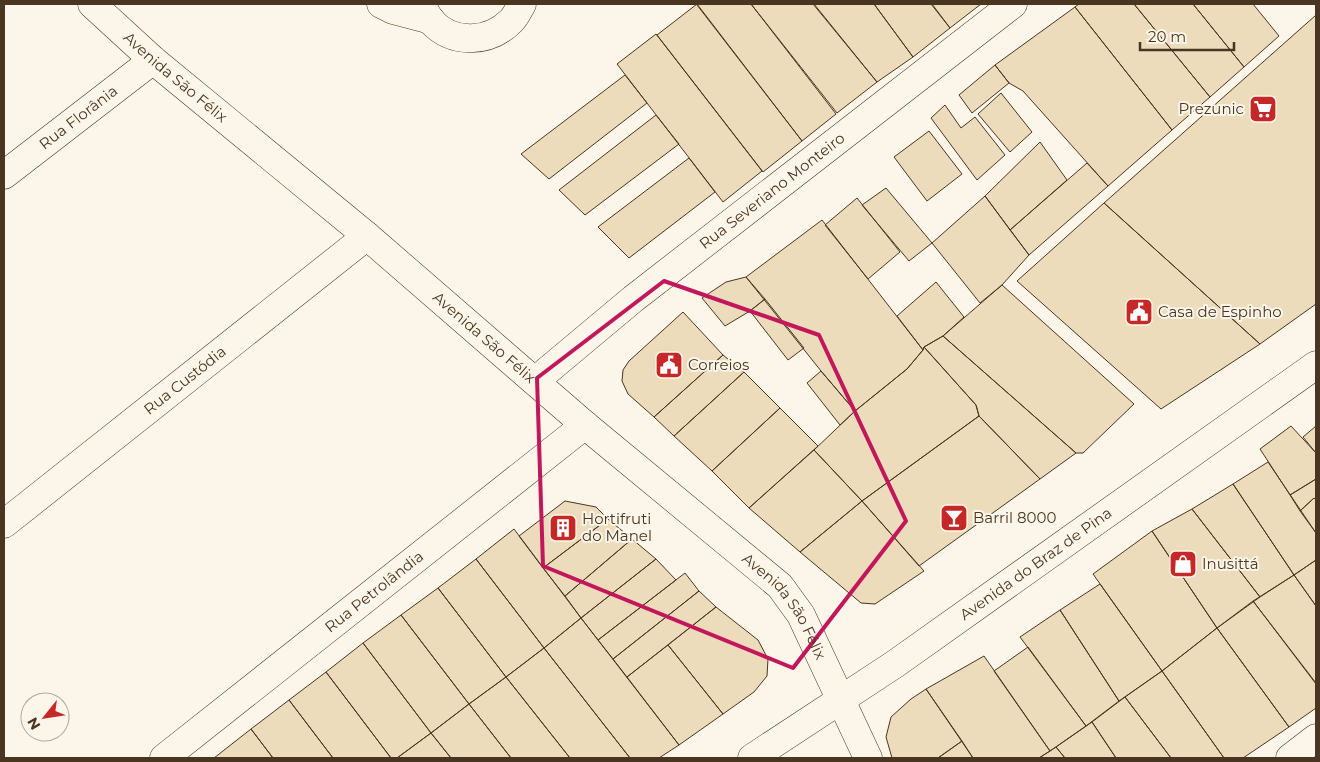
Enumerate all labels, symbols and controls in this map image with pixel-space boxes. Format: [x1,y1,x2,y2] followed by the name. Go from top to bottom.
[1140,20,1234,52] scale bar
[1148,27,1186,46] text: 20 m
[120,28,231,126] street label: Avenida São Félix
[35,81,121,153] street label: Rua Florânia
[1248,94,1278,124] supermarket icon: Prezunic
[1178,99,1244,118] place label: Prezunic
[695,128,848,253] street label: Rua Severiano Monteiro
[429,287,540,387] street label: Avenida São Félix
[1124,297,1154,327] public building icon: Casa de Espinho
[1158,302,1282,321] place label: Casa de Espinho
[140,342,230,419] street label: Rua Custódia
[654,350,684,380] public building icon: Correios
[688,355,749,374] place label: Correios
[939,503,969,533] bar icon: Barril 8000
[956,503,1115,624] street label: Avenida do Braz de Pina
[973,508,1056,527] place label: Barril 8000
[582,509,652,545] place label: Hortifruti do Manel
[548,513,578,543] building icon: Hortifruti do Manel
[321,546,427,636] street label: Rua Petrolândia
[738,549,830,662] street label: Avenida São Félix
[1168,549,1198,579] shop icon: Inusittá
[1202,554,1259,573] place label: Inusittá
[20,692,70,742] north arrow
[23,714,44,733] text: N

